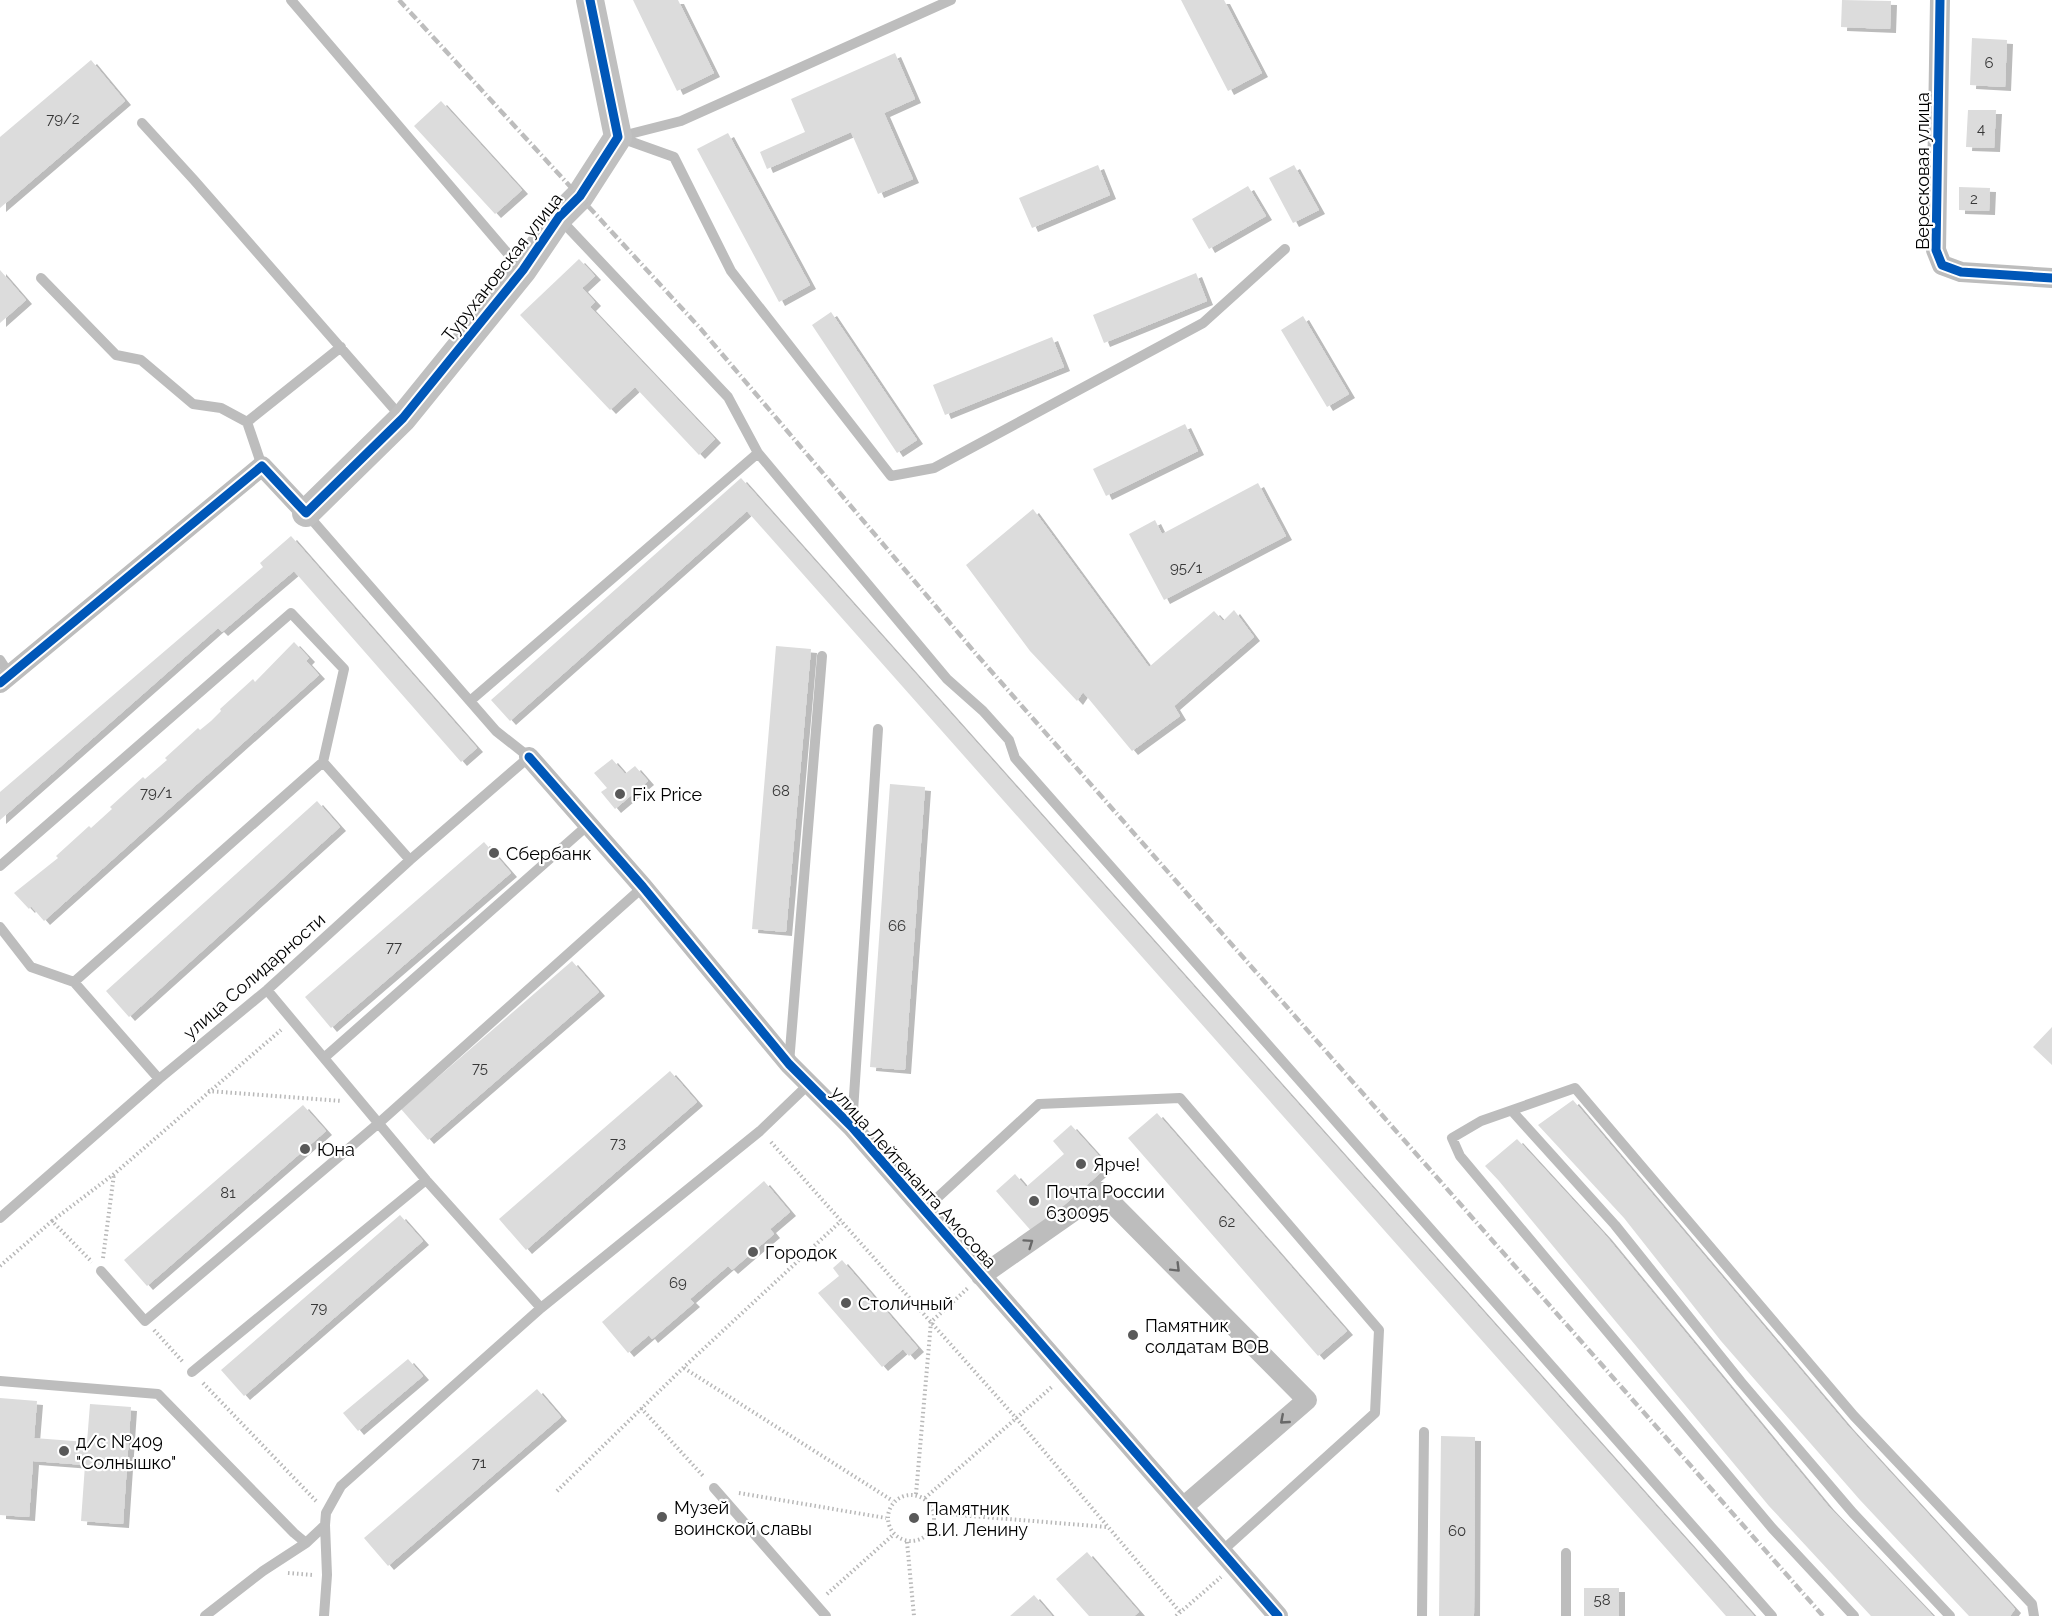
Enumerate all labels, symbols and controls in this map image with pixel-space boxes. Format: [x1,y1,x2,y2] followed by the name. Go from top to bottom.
[1984,54,1994,72] house number: 6
[1912,92,1933,250] street label: Вересковая улица
[46,110,80,128] house number: 79/2
[1977,120,1985,138] house number: 4
[437,189,567,345] street label: Турухановская улица
[1970,190,1978,208] house number: 2
[1170,559,1203,577] house number: 95/1
[772,782,790,800] house number: 68
[140,784,173,802] house number: 79/1
[632,784,702,805] place label: Fix Price
[613,787,627,801] marker: Fix Price
[506,843,592,864] place label: Сбербанк
[487,846,501,860] marker: Сбербанк
[179,909,329,1043] street label: улица Солидарности
[888,917,906,935] house number: 66
[386,938,402,956] house number: 77
[472,1059,488,1077] house number: 75
[827,1082,1001,1272] street label: улица Лейтенанта Амосова
[610,1134,626,1152] house number: 73
[317,1139,355,1160] place label: Юна
[298,1142,312,1156] marker: Юна
[1093,1154,1140,1175] place label: Ярче!
[1074,1157,1088,1171] marker: Ярче!
[1046,1181,1165,1223] place label: Почта России 630095
[220,1184,236,1202] house number: 81
[1027,1194,1041,1208] marker: Почта России 630095
[1219,1213,1236,1231] house number: 62
[1022,1239,1033,1250] one-way arrow
[765,1242,837,1263] place label: Городок
[746,1245,760,1259] marker: Городок
[1169,1260,1180,1271] one-way arrow
[669,1274,687,1292] house number: 69
[858,1293,953,1314] place label: Столичный
[839,1296,853,1310] marker: Столичный
[311,1299,328,1317] house number: 79
[1145,1315,1269,1357] place label: Памятник солдатам ВОВ
[1126,1328,1140,1342] marker: Памятник солдатам ВОВ
[1280,1412,1291,1423] one-way arrow
[76,1431,176,1473] place label: д/с №409 "Солнышко"
[57,1444,71,1458] marker: д/с №409 "Солнышко"
[472,1454,487,1472] house number: 71
[674,1497,812,1539] place label: Музей воинской славы
[926,1498,1028,1540] place label: Памятник В.И. Ленину
[655,1510,669,1524] marker: Музей воинской славы
[907,1511,921,1525] marker: Памятник В.И. Ленину
[1448,1522,1466,1540] house number: 60
[1593,1591,1611,1609] house number: 58

